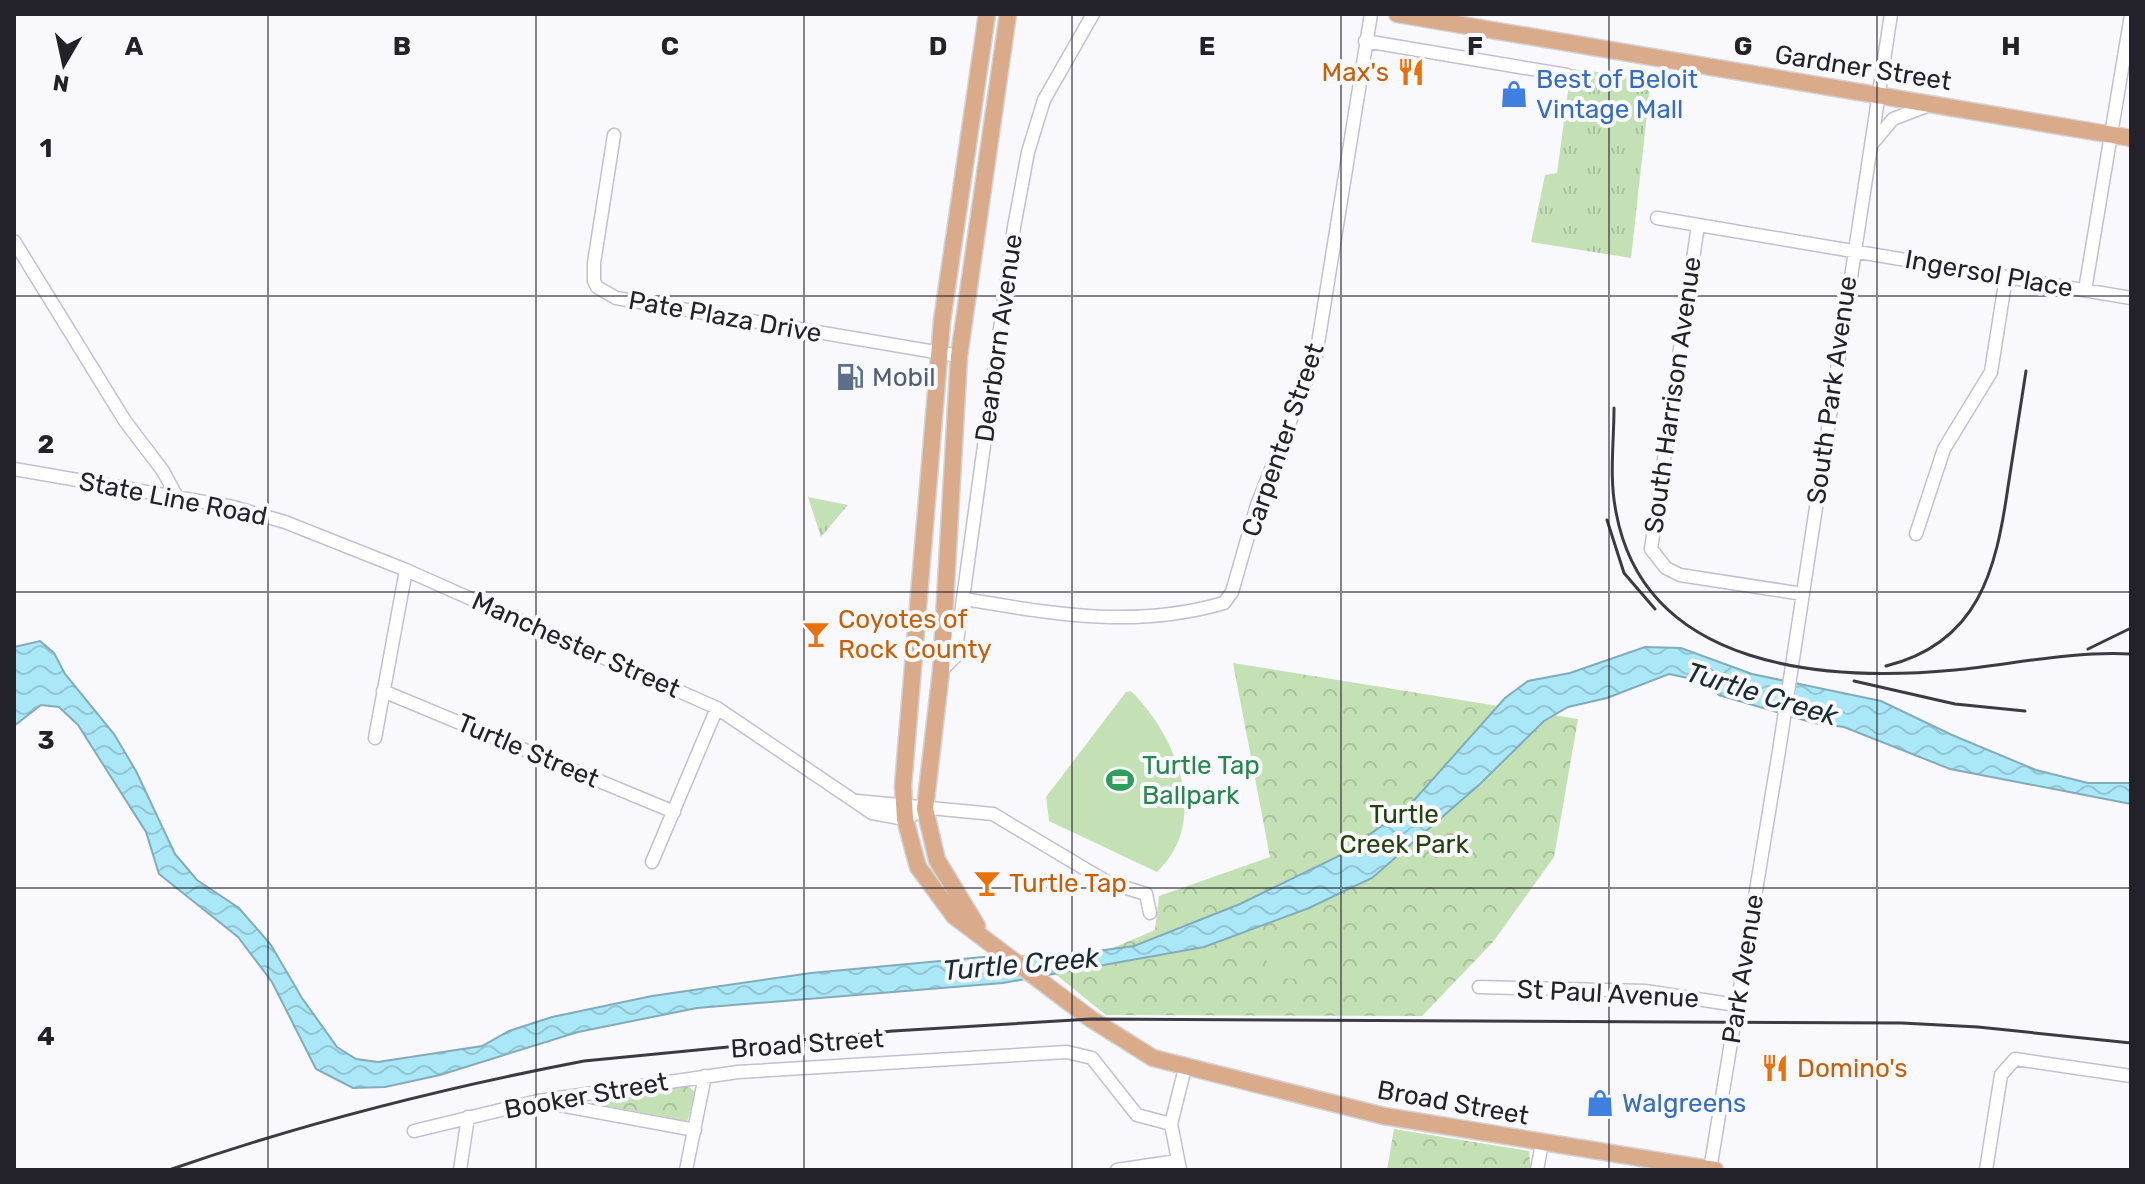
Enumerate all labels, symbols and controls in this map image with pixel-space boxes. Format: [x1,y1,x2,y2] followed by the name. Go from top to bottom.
[24,24,104,104] north arrow
[125,31,144,62] text: A
[393,31,411,62] text: B
[661,31,679,62] text: C
[929,31,947,62] text: D
[1199,31,1215,62] text: E
[1467,31,1483,62] text: F
[1734,31,1752,62] text: G
[2001,31,2021,62] text: H
[1773,39,1953,97] street label: Gardner Street
[1322,57,1389,88] place label: Max's
[1396,57,1426,87] restaurant icon: Max's
[1536,64,1698,125] place label: Best of Beloit Vintage Mall
[51,69,71,98] text: N
[1499,79,1529,109] shop icon: Best of Beloit Vintage Mall
[40,133,52,164] text: 1
[969,232,1029,444] street label: Dearborn Avenue
[1903,244,2075,304] street label: Ingersol Place
[1638,255,1708,535] street label: South Harrison Avenue
[1801,274,1863,506] street label: South Park Avenue
[626,285,824,349] street label: Pate Plaza Drive
[1235,339,1331,541] street label: Carpenter Street
[835,362,865,392] fuel station icon: Mobil
[872,362,936,393] place label: Mobil
[38,429,54,460] text: 2
[76,466,270,532] street label: State Line Road
[467,585,685,705] street label: Manchester Street
[838,604,992,665] place label: Coyotes of Rock County
[801,619,831,649] bar icon: Coyotes of Rock County
[1682,655,1842,733] water label: Turtle Creek
[452,707,604,795] street label: Turtle Street
[37,725,55,756] text: 3
[1142,750,1260,811] place label: Turtle Tap Ballpark
[1105,765,1135,795] sports icon: Turtle Tap Ballpark
[1339,799,1469,860] park label: Turtle Creek Park
[972,868,1002,898] bar icon: Turtle Tap
[1009,868,1127,899] place label: Turtle Tap
[1716,892,1770,1046] street label: Park Avenue
[941,941,1101,987] water label: Turtle Creek
[1516,974,1700,1014] street label: St Paul Avenue
[37,1021,55,1052] text: 4
[729,1023,885,1065] street label: Broad Street
[1760,1053,1790,1083] restaurant icon: Domino's
[1797,1053,1908,1084] place label: Domino's
[502,1066,670,1126] street label: Booker Street
[1375,1074,1531,1132] street label: Broad Street
[1585,1088,1615,1118] shop icon: Walgreens
[1622,1088,1746,1119] place label: Walgreens

